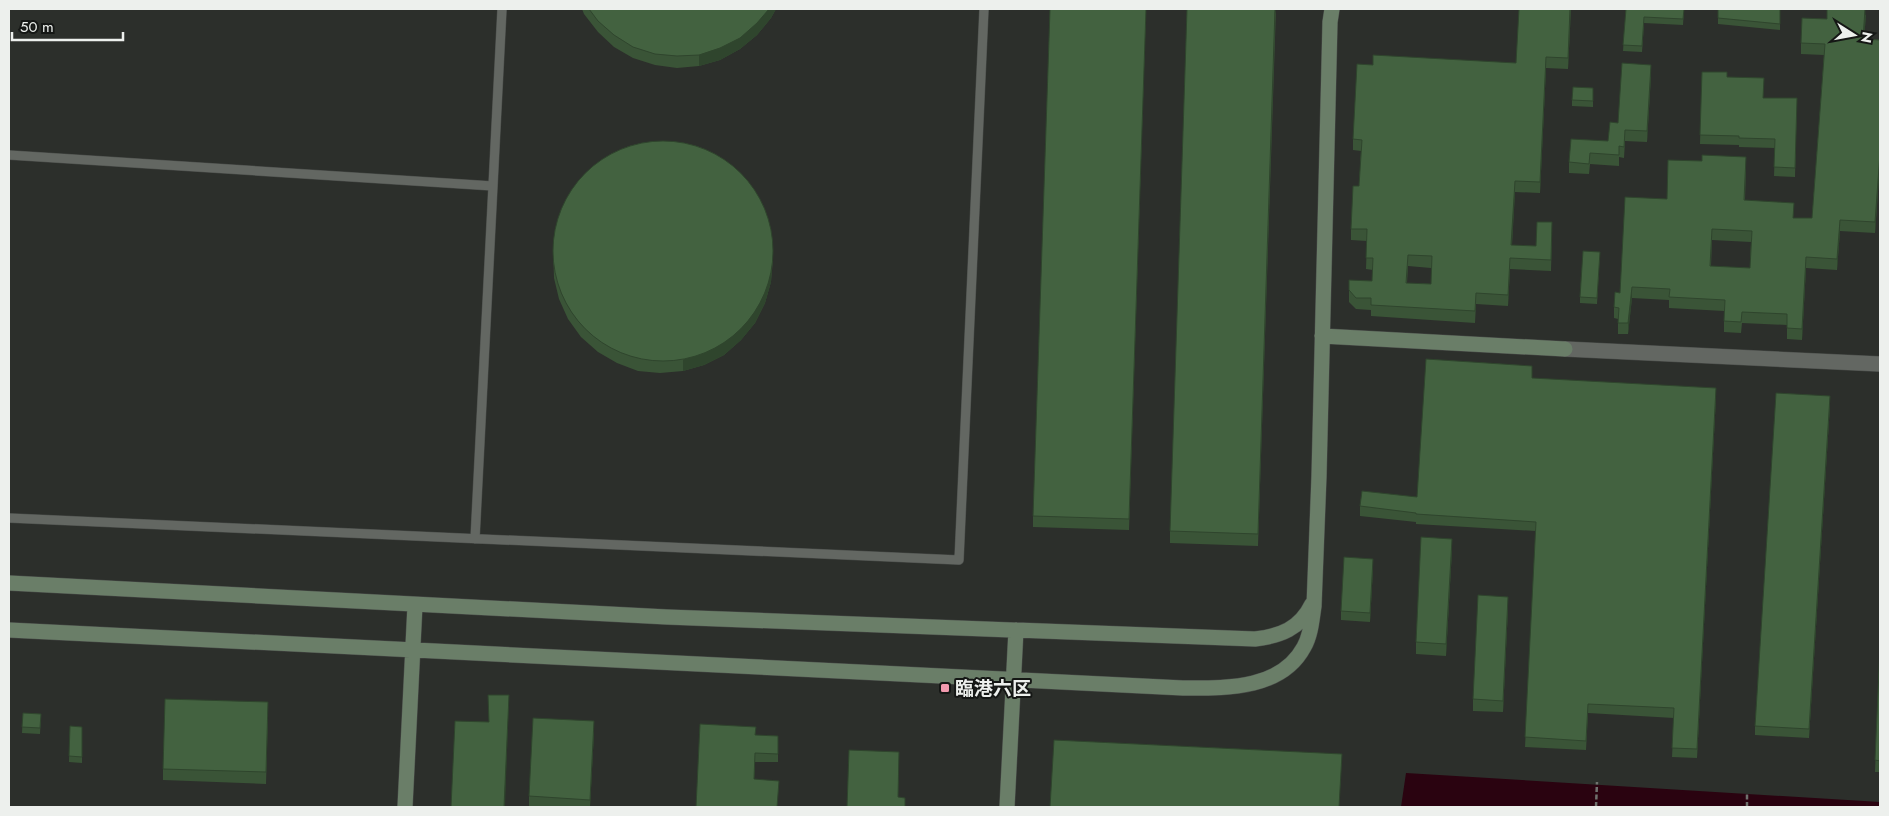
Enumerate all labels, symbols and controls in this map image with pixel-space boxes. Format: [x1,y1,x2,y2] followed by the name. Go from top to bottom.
[12,10,124,42] scale bar
[1829,10,1879,60] north arrow
[20,16,54,38] text: 50 m
[1856,30,1878,45] text: N
[955,675,1031,702] place label: 臨港六区
[939,682,951,694] marker: 臨港六区

